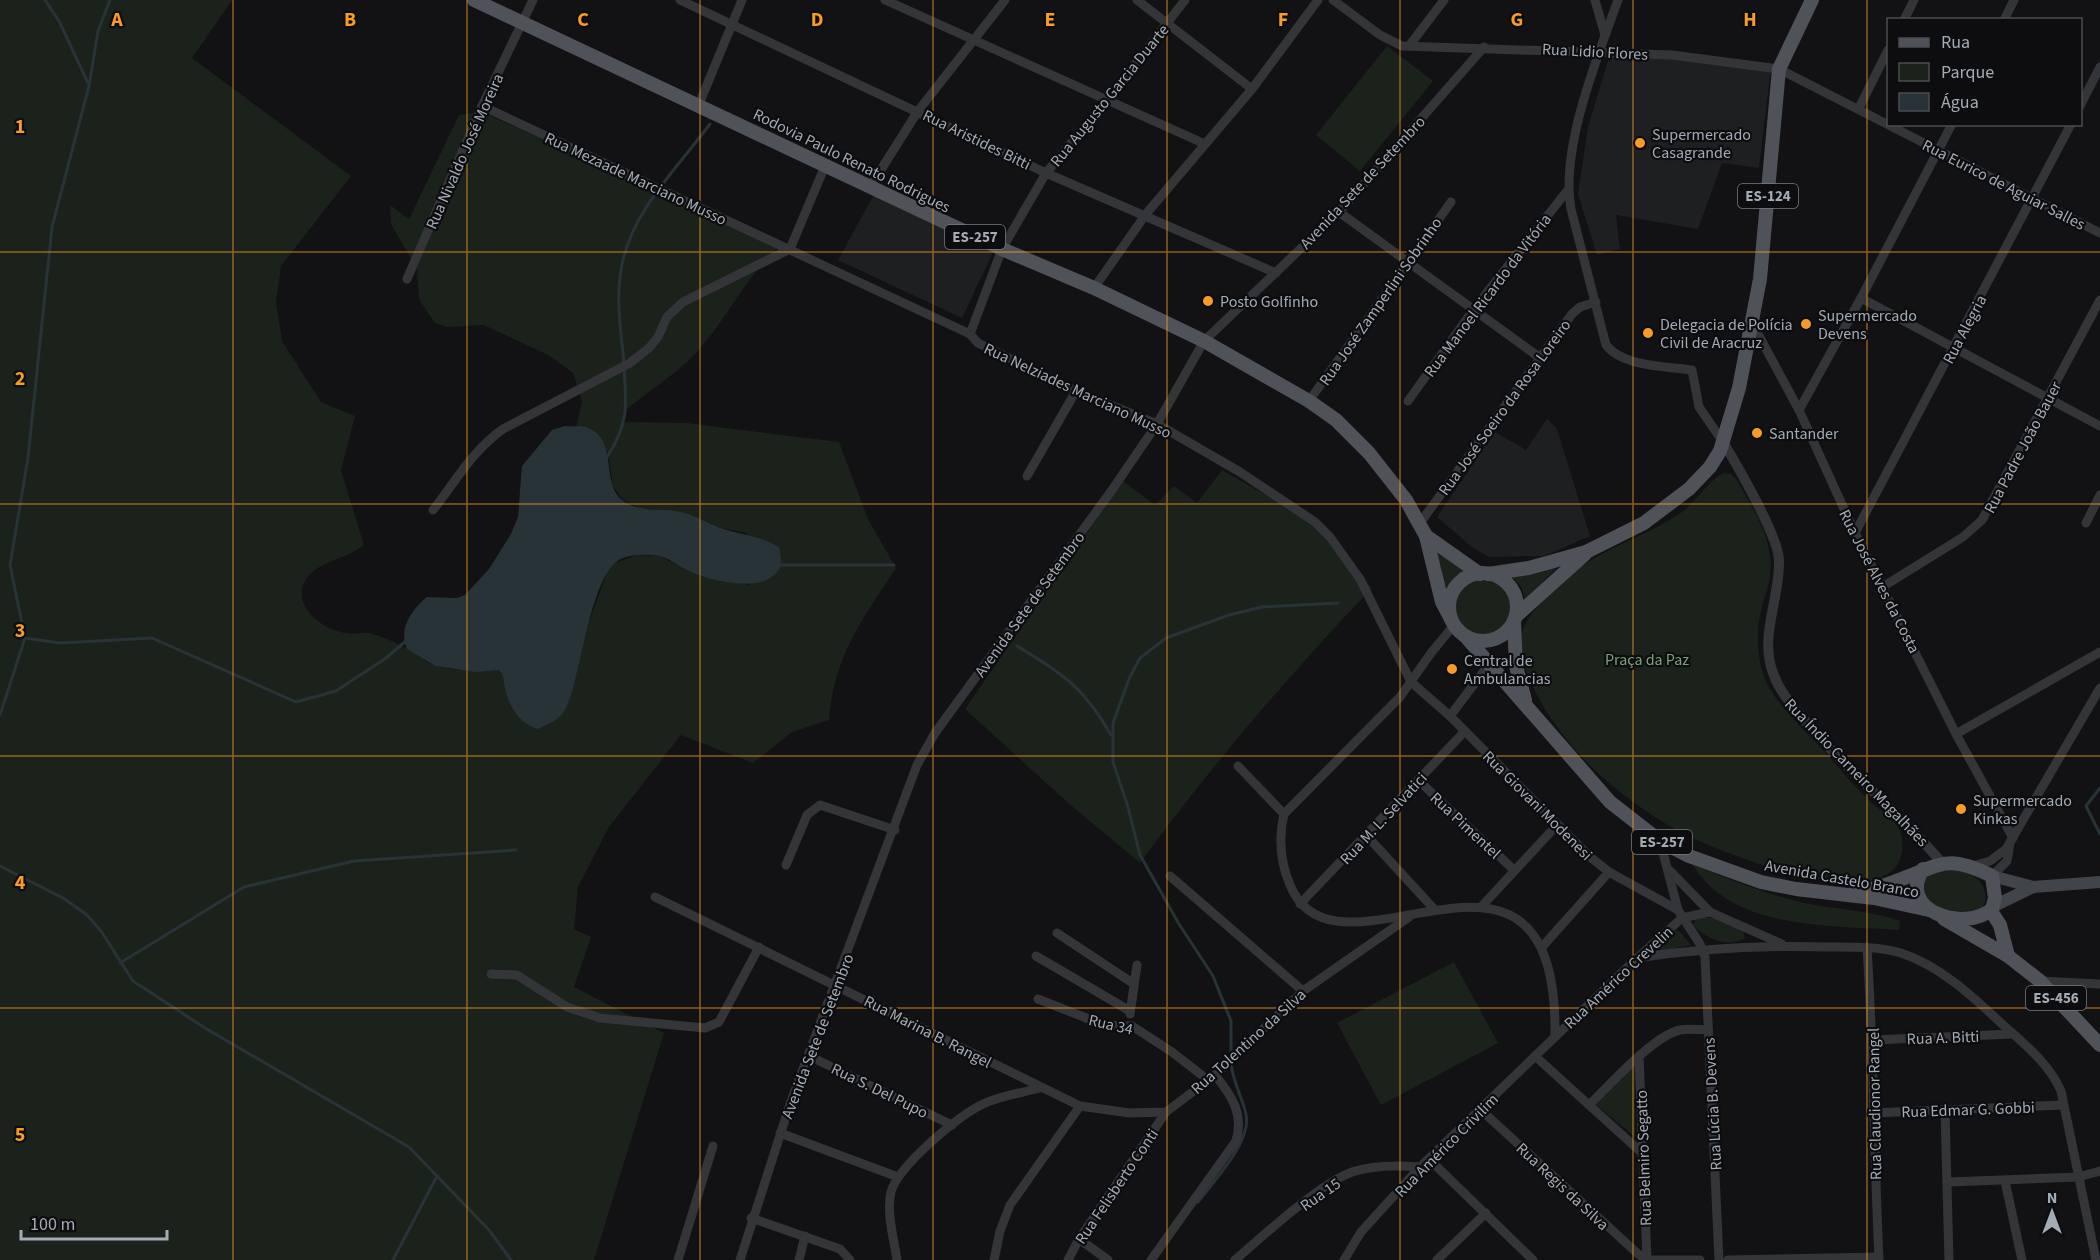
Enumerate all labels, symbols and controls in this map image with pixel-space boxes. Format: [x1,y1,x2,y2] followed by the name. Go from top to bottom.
[110,6,123,34] text: A
[344,6,356,34] text: B
[577,6,589,34] text: C
[811,6,823,34] text: D
[1045,6,1055,34] text: E
[1278,6,1288,34] text: F
[1511,6,1523,34] text: G
[1743,6,1757,34] text: H
[1887,18,2082,126] legend
[1045,20,1174,172] street label: Rua Augusto Garcia Duarte
[1941,30,1970,55] text: Rua
[1541,38,1649,66] street label: Rua Lidio Flores
[1941,60,1994,85] text: Parque
[421,70,509,233] street label: Rua Nivaldo José Moreira
[1941,90,1979,115] text: Água
[749,103,954,218] street label: Rodovia Paulo Renato Rodrigues
[919,104,1034,176] street label: Rua Aristides Bitti
[1295,111,1430,254] street label: Avenida Sete de Setembro
[15,113,25,141] text: 1
[1652,124,1751,164] place label: Supermercado Casagrande
[541,127,730,231] street label: Rua Mezaade Marciano Musso
[1918,134,2089,236] street label: Rua Eurico de Aguiar Salles
[1633,136,1647,150] marker: Supermercado Casagrande
[1738,184,1798,208] road number: ES-124
[1419,209,1557,382] street label: Rua Manoel Ricardo da Vitória
[1314,213,1447,390] street label: Rua José Zamperlini Sobrinho
[945,225,1005,249] road number: ES-257
[1220,291,1318,313] place label: Posto Golfinho
[1938,291,1992,368] street label: Rua Alegria
[1201,294,1215,308] marker: Posto Golfinho
[1818,305,1917,345] place label: Supermercado Devens
[1660,314,1793,354] place label: Delegacia de Polícia Civil de Aracruz
[1433,315,1576,500] street label: Rua José Soeiro da Rosa Loreiro
[1799,317,1813,331] marker: Supermercado Devens
[1641,326,1655,340] marker: Delegacia de Polícia Civil de Aracruz
[980,338,1175,444] street label: Rua Nelziades Marciano Musso
[15,365,25,393] text: 2
[1979,377,2067,517] street label: Rua Padre João Bauer
[1769,423,1839,445] place label: Santander
[1750,426,1764,440] marker: Santander
[1833,506,1925,657] street label: Rua José Alves da Costa
[969,527,1090,682] street label: Avenida Sete de Setembro
[15,617,25,645] text: 3
[1605,649,1689,671] park label: Praça da Paz
[1464,650,1551,690] place label: Central de Ambulancias
[1445,662,1459,676] marker: Central de Ambulancias
[1779,694,1933,852] street label: Rua Índio Carneiro Magalhães
[1478,746,1597,865] street label: Rua Giovani Modenesi
[1335,768,1432,870] street label: Rua M. L. Selvatici
[1425,787,1505,864] street label: Rua Pimentel
[1973,790,2072,830] place label: Supermercado Kinkas
[1954,802,1968,816] marker: Supermercado Kinkas
[1632,830,1692,854] road number: ES-257
[1763,855,1921,903] street label: Avenida Castelo Branco
[15,869,26,897] text: 4
[1559,921,1678,1034] street label: Rua Américo Crevelin
[776,951,860,1122] street label: Avenida Sete de Setembro
[1186,984,1311,1099] street label: Rua Tolentino da Silva
[2026,986,2086,1010] road number: ES-456
[860,990,995,1074] street label: Rua Marina B. Rangel
[1086,1009,1135,1041] street label: Rua 34
[1906,1026,1980,1050] street label: Rua A. Bitti
[1863,1028,1887,1180] street label: Rua Claudionor Rangel
[1699,1037,1727,1171] street label: Rua Lúcia B. Devens
[827,1058,932,1124] street label: Rua S. Del Pupo
[1390,1089,1503,1202] street label: Rua Américo Crivilim
[1631,1090,1657,1226] street label: Rua Belmiro Segatto
[1901,1097,2035,1123] street label: Rua Edmar G. Gobbi
[15,1121,25,1149] text: 5
[1070,1125,1164,1249] street label: Rua Felisberto Conti
[1511,1138,1614,1236] street label: Rua Regis da Silva
[1296,1173,1345,1217] street label: Rua 15
[2022,1182,2082,1242] north arrow
[2047,1187,2057,1209] text: N
[21,1203,166,1241] scale bar
[30,1212,75,1237] text: 100 m

